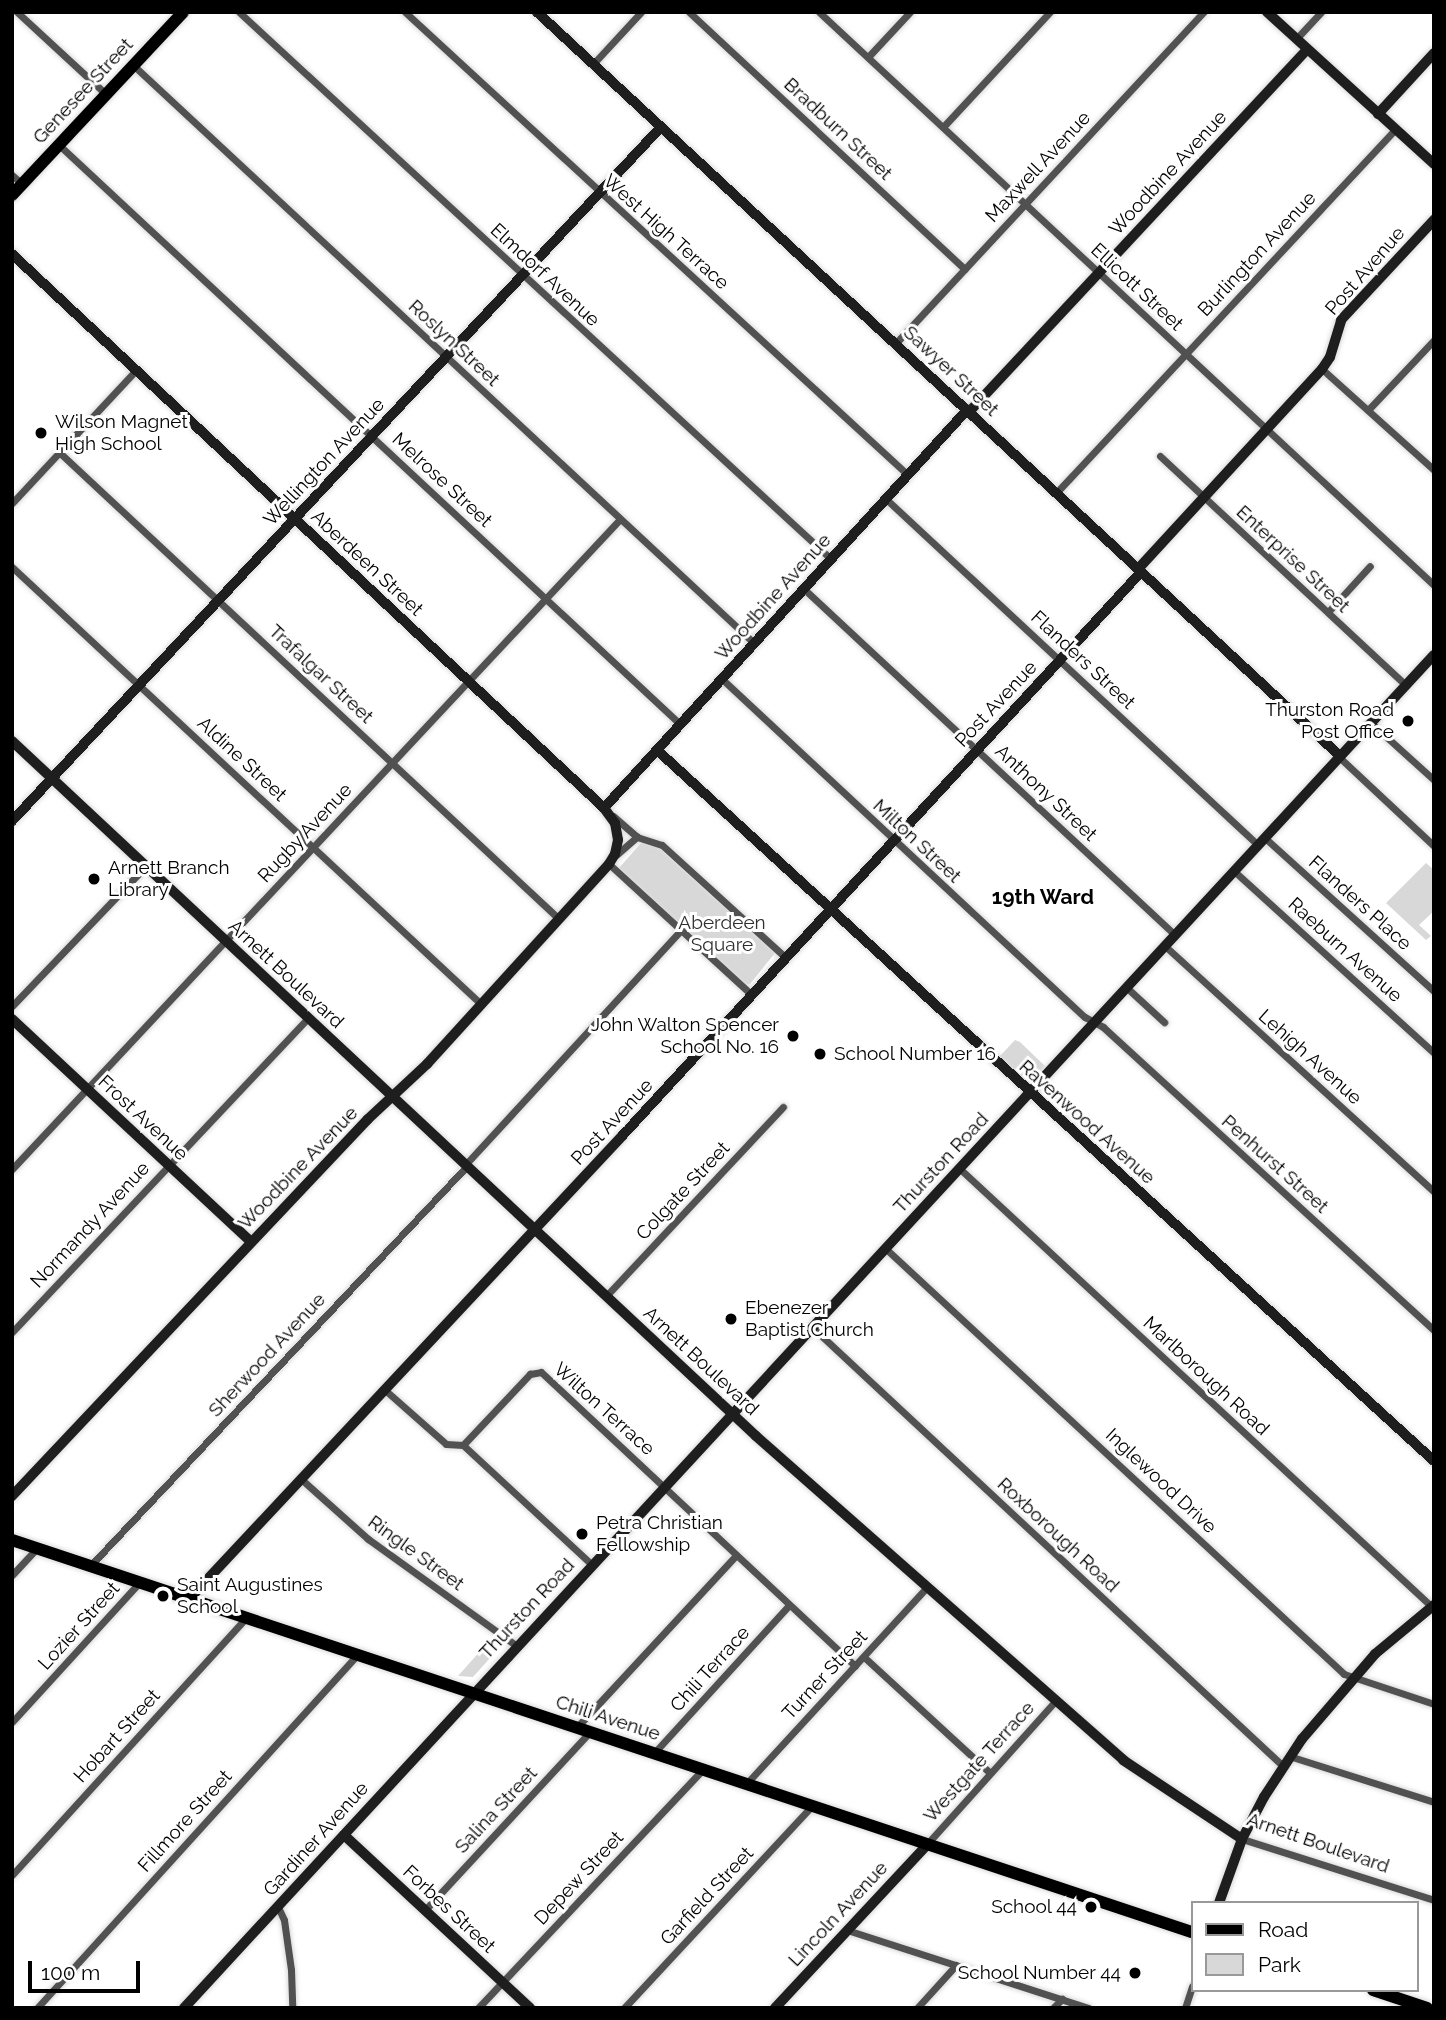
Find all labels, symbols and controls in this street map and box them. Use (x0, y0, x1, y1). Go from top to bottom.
street label: Genesee Street (28, 33, 138, 149)
street label: Bradburn Street (779, 73, 897, 185)
street label: Maxwell Avenue (980, 106, 1096, 228)
street label: Woodbine Avenue (1104, 106, 1232, 240)
street label: West High Terrace (598, 169, 734, 295)
street label: Burlington Avenue (1193, 187, 1321, 321)
street label: Elmdorf Avenue (485, 218, 605, 332)
street label: Post Avenue (1320, 222, 1410, 320)
street label: Ellicott Street (1086, 238, 1188, 336)
street label: Roslyn Street (404, 295, 504, 391)
street label: Sawyer Street (898, 321, 1004, 421)
street label: Wellington Avenue (259, 393, 389, 531)
place label: Wilson Magnet High School (55, 411, 188, 455)
marker: Wilson Magnet High School (33, 425, 49, 441)
street label: Melrose Street (387, 428, 497, 532)
street label: Enterprise Street (1232, 501, 1354, 617)
street label: Aberdeen Street (306, 505, 428, 621)
street label: Woodbine Avenue (710, 529, 836, 665)
street label: Flanders Street (1026, 606, 1140, 714)
street label: Trafalgar Street (264, 620, 378, 728)
street label: Post Avenue (950, 656, 1042, 752)
place label: Thurston Road Post Office (1265, 699, 1394, 743)
street label: Aldine Street (193, 712, 291, 806)
marker: Thurston Road Post Office (1400, 713, 1416, 729)
street label: Anthony Street (990, 740, 1102, 846)
street label: Rugby Avenue (253, 778, 357, 888)
street label: Milton Street (868, 794, 966, 888)
street label: Flanders Place (1304, 851, 1416, 955)
place label: Arnett Branch Library (108, 857, 229, 901)
marker: Arnett Branch Library (86, 871, 102, 887)
district label: 19th Ward (991, 884, 1095, 910)
street label: Raeburn Avenue (1283, 893, 1407, 1007)
park label: Aberdeen Square (678, 912, 766, 956)
street label: Arnett Boulevard (224, 915, 348, 1033)
street label: Lehigh Avenue (1253, 1005, 1367, 1109)
place label: John Walton Spencer School No. 16 (590, 1014, 779, 1058)
marker: John Walton Spencer School No. 16 (785, 1028, 801, 1044)
place label: School Number 16 (834, 1043, 997, 1065)
marker: School Number 16 (812, 1046, 828, 1062)
street label: Ravenwood Avenue (1014, 1055, 1160, 1189)
street label: Frost Avenue (93, 1070, 193, 1166)
street label: Post Avenue (566, 1074, 658, 1170)
street label: Woodbine Avenue (233, 1102, 363, 1234)
street label: Thurston Road (889, 1108, 993, 1218)
street label: Penhurst Street (1217, 1110, 1333, 1218)
street label: Colgate Street (632, 1137, 734, 1245)
street label: Normandy Avenue (25, 1157, 155, 1293)
street label: Sherwood Avenue (204, 1288, 330, 1422)
place label: Ebenezer Baptist Church (745, 1297, 874, 1341)
street label: Arnett Boulevard (639, 1302, 763, 1420)
marker: Ebenezer Baptist Church (723, 1311, 739, 1327)
street label: Marlborough Road (1138, 1312, 1274, 1440)
street label: Wilton Terrace (549, 1358, 659, 1460)
street label: Inglewood Drive (1101, 1424, 1221, 1538)
street label: Roxborough Road (993, 1473, 1123, 1597)
street label: Ringle Street (364, 1511, 468, 1595)
place label: Petra Christian Fellowship (596, 1512, 723, 1556)
marker: Petra Christian Fellowship (574, 1526, 590, 1542)
street label: Thurston Road (475, 1554, 579, 1664)
place label: Saint Augustines School (177, 1574, 323, 1618)
street label: Lozier Street (33, 1577, 125, 1675)
marker: Saint Augustines School (155, 1588, 171, 1604)
street label: Chili Terrace (665, 1621, 755, 1717)
street label: Turner Street (778, 1625, 872, 1725)
street label: Hobart Street (69, 1685, 165, 1787)
street label: Chili Avenue (553, 1690, 663, 1746)
street label: Westgate Terrace (919, 1697, 1039, 1827)
street label: Salina Street (450, 1762, 542, 1858)
street label: Fillmore Street (133, 1765, 237, 1877)
street label: Gardiner Avenue (258, 1777, 374, 1901)
street label: Arnett Boulevard (1244, 1808, 1392, 1878)
street label: Depew Street (530, 1826, 628, 1930)
street label: Garfield Street (656, 1842, 758, 1950)
street label: Lincoln Avenue (783, 1857, 893, 1971)
street label: Forbes Street (398, 1860, 500, 1958)
place label: School 44 (991, 1896, 1077, 1918)
marker: School 44 (1083, 1899, 1099, 1915)
legend (1190, 1901, 1418, 1992)
text: Road (1258, 1917, 1308, 1942)
scale bar (32, 1946, 144, 1990)
text: Park (1258, 1952, 1301, 1977)
text: 100 m (41, 1960, 100, 1985)
place label: School Number 44 (957, 1962, 1121, 1984)
marker: School Number 44 (1127, 1965, 1143, 1981)

